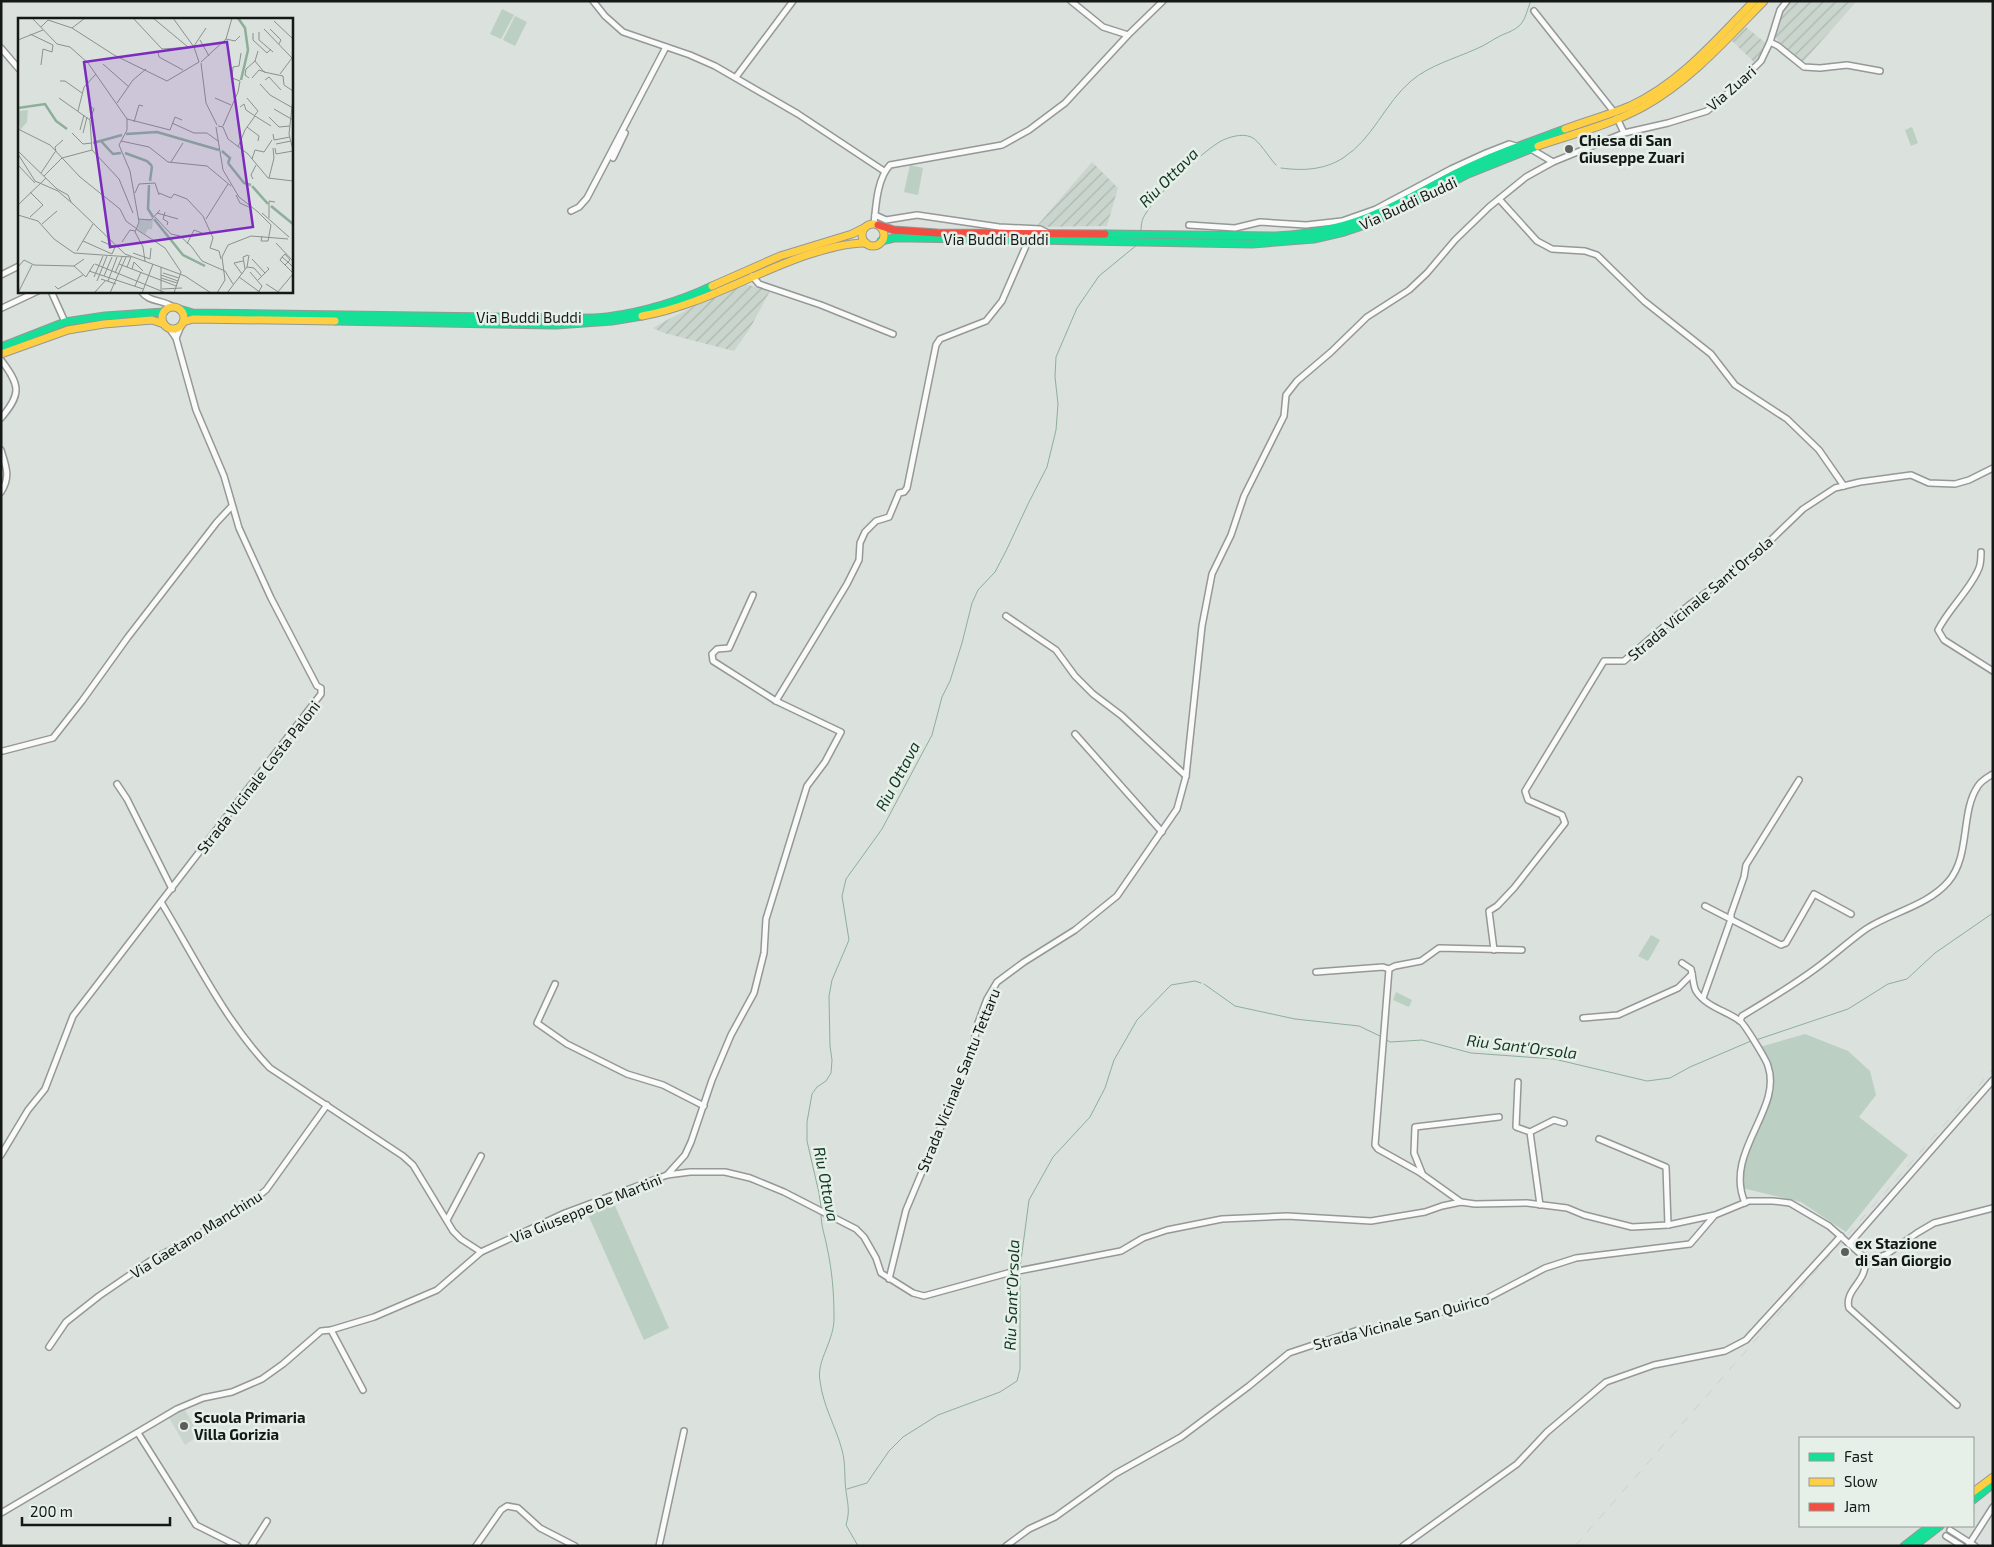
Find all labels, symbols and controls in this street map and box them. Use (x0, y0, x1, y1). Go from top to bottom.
inset map (18, 18, 292, 292)
street label: Via Zuari (1703, 62, 1759, 114)
place label: Chiesa di San Giuseppe Zuari (1579, 131, 1685, 166)
water label: Riu Ottava (1134, 143, 1202, 211)
marker: Chiesa di San Giuseppe Zuari (1563, 143, 1575, 155)
street label: Via Buddi Buddi (1356, 173, 1460, 233)
street label: Via Buddi Buddi (943, 230, 1049, 248)
street label: Via Buddi Buddi (476, 308, 582, 326)
street label: Strada Vicinale Sant'Orsola (1624, 532, 1776, 664)
street label: Strada Vicinale Costa Paloni (193, 697, 323, 857)
water label: Riu Ottava (871, 738, 923, 814)
street label: Strada Vicinale Santu Tettaru (913, 985, 1003, 1175)
water label: Riu Sant'Orsola (1466, 1030, 1578, 1062)
water label: Riu Ottava (810, 1145, 844, 1223)
street label: Via Giuseppe De Martini (508, 1169, 664, 1247)
street label: Via Gaetano Manchinu (127, 1186, 265, 1282)
place label: ex Stazione di San Giorgio (1855, 1234, 1952, 1269)
water label: Riu Sant'Orsola (1000, 1239, 1022, 1351)
marker: ex Stazione di San Giorgio (1839, 1246, 1851, 1258)
street label: Strada Vicinale San Quirico (1311, 1289, 1491, 1354)
place label: Scuola Primaria Villa Gorizia (194, 1408, 306, 1443)
marker: Scuola Primaria Villa Gorizia (178, 1420, 190, 1432)
legend (1799, 1437, 1974, 1527)
text: Fast (1844, 1447, 1874, 1465)
text: Slow (1844, 1472, 1878, 1490)
scale bar (22, 1494, 170, 1526)
text: Jam (1844, 1497, 1870, 1515)
text: 200 m (30, 1502, 73, 1520)

